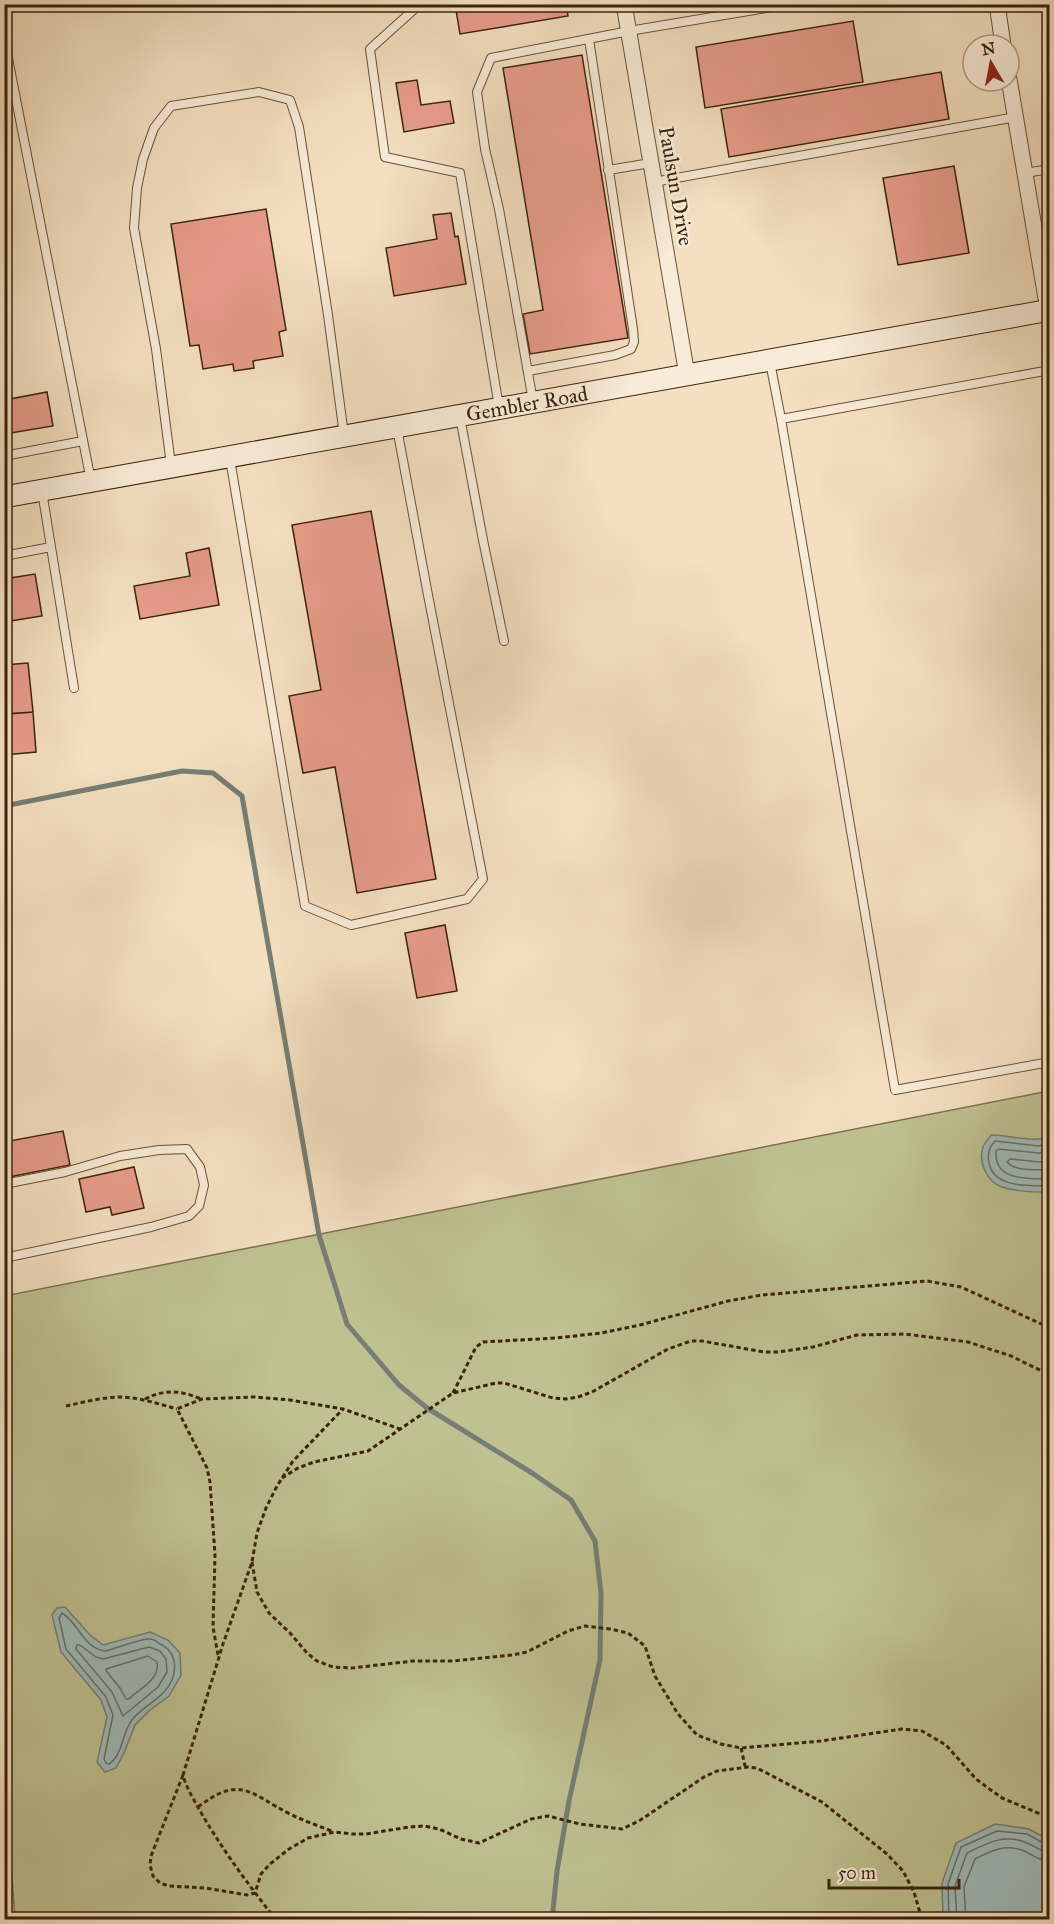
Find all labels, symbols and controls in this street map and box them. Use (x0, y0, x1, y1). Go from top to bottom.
north arrow (961, 33, 1021, 93)
text: N (980, 38, 997, 59)
street label: Paulsun Drive (653, 124, 699, 248)
street label: Gembler Road (464, 380, 590, 428)
scale bar (829, 1852, 960, 1890)
text: 50 m (838, 1862, 876, 1884)

